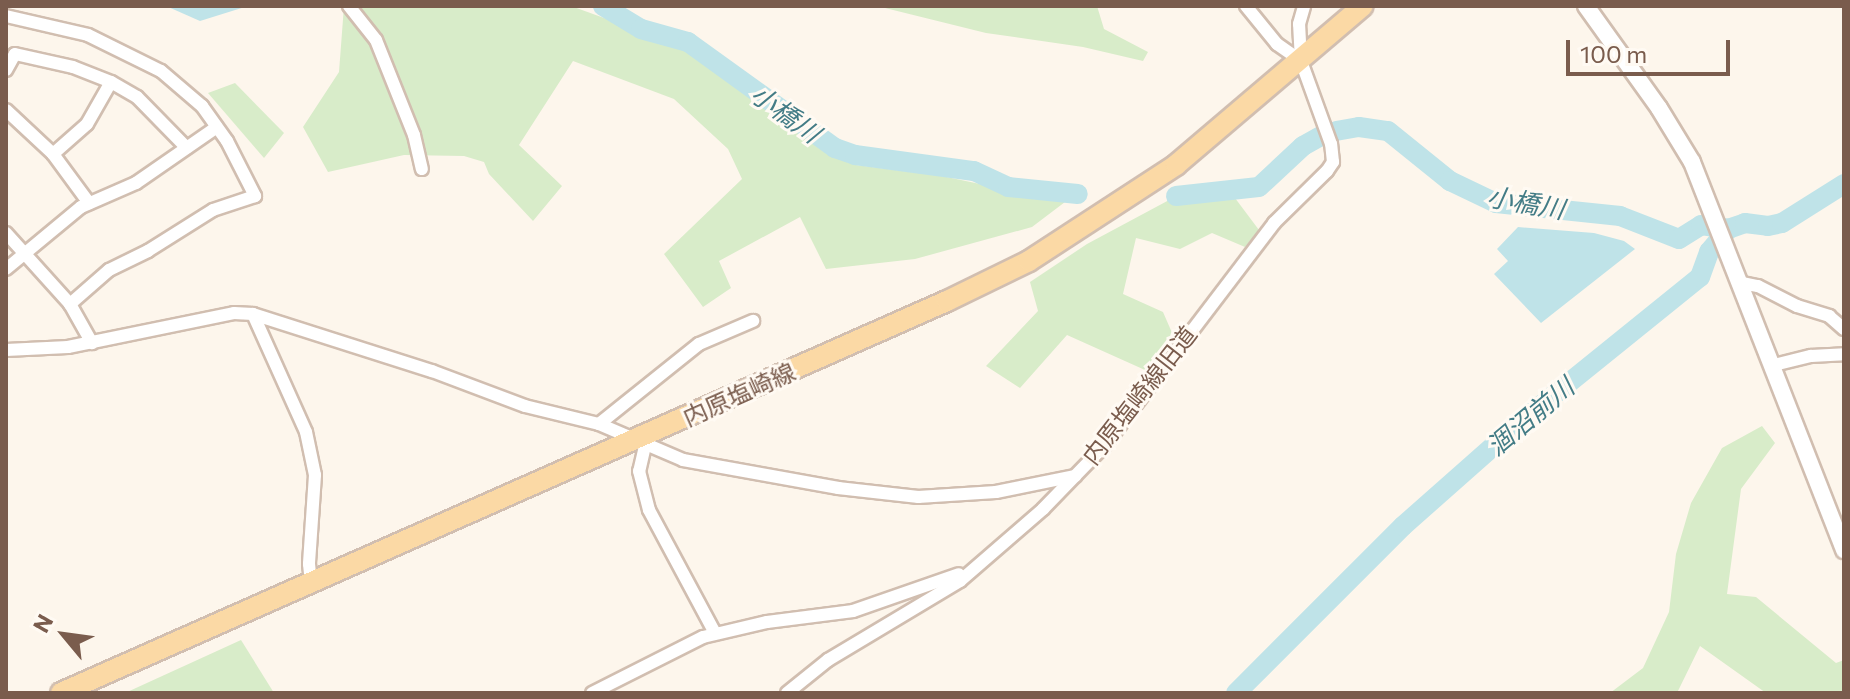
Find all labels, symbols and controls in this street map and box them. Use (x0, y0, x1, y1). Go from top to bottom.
scale bar (1570, 24, 1734, 74)
text: 100 m (1580, 39, 1647, 68)
water label: 小橋川 (745, 77, 827, 149)
water label: 小橋川 (1485, 180, 1567, 224)
street label: 内原塩崎線旧道 (1076, 320, 1202, 470)
street label: 内原塩崎線 (678, 356, 800, 432)
water label: 涸沼前川 (1480, 371, 1580, 461)
north arrow (24, 595, 104, 675)
text: N (27, 609, 58, 637)

